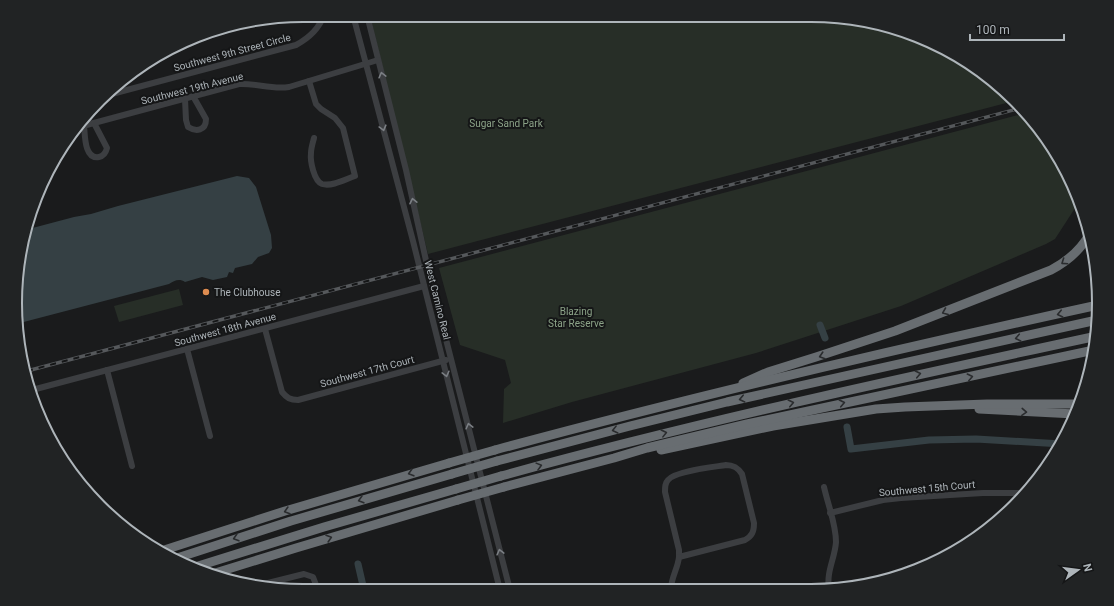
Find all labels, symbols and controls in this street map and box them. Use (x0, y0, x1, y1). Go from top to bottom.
scale bar (970, 16, 1064, 42)
text: 100 m (976, 23, 1010, 37)
street label: Southwest 9th Street Circle (172, 32, 292, 73)
street label: Southwest 19th Avenue (140, 70, 244, 107)
one-way arrow (378, 71, 387, 78)
park label: Sugar Sand Park (469, 118, 544, 129)
one-way arrow (378, 124, 386, 131)
one-way arrow (409, 198, 417, 204)
one-way arrow (1061, 257, 1068, 265)
street label: West Camino Real (422, 259, 453, 341)
marker: The Clubhouse (201, 287, 211, 297)
place label: The Clubhouse (214, 287, 281, 298)
park label: Blazing Star Reserve (548, 306, 604, 329)
one-way arrow (941, 308, 948, 316)
one-way arrow (1056, 309, 1063, 317)
street label: Southwest 18th Avenue (173, 311, 277, 348)
one-way arrow (1015, 333, 1021, 341)
one-way arrow (819, 351, 826, 359)
street label: Southwest 17th Court (319, 354, 415, 389)
one-way arrow (442, 371, 450, 377)
one-way arrow (914, 371, 921, 379)
one-way arrow (966, 373, 973, 381)
one-way arrow (738, 394, 745, 402)
one-way arrow (788, 399, 794, 407)
one-way arrow (839, 399, 845, 407)
one-way arrow (1021, 408, 1027, 416)
one-way arrow (465, 423, 473, 429)
one-way arrow (612, 425, 619, 434)
one-way arrow (661, 429, 668, 438)
one-way arrow (535, 462, 542, 471)
one-way arrow (408, 468, 415, 477)
street label: Southwest 15th Court (878, 479, 976, 498)
one-way arrow (357, 495, 364, 504)
one-way arrow (284, 506, 291, 515)
one-way arrow (233, 533, 240, 542)
one-way arrow (326, 534, 333, 543)
one-way arrow (496, 549, 505, 556)
north arrow (1058, 550, 1098, 590)
text: N (1080, 562, 1095, 573)

